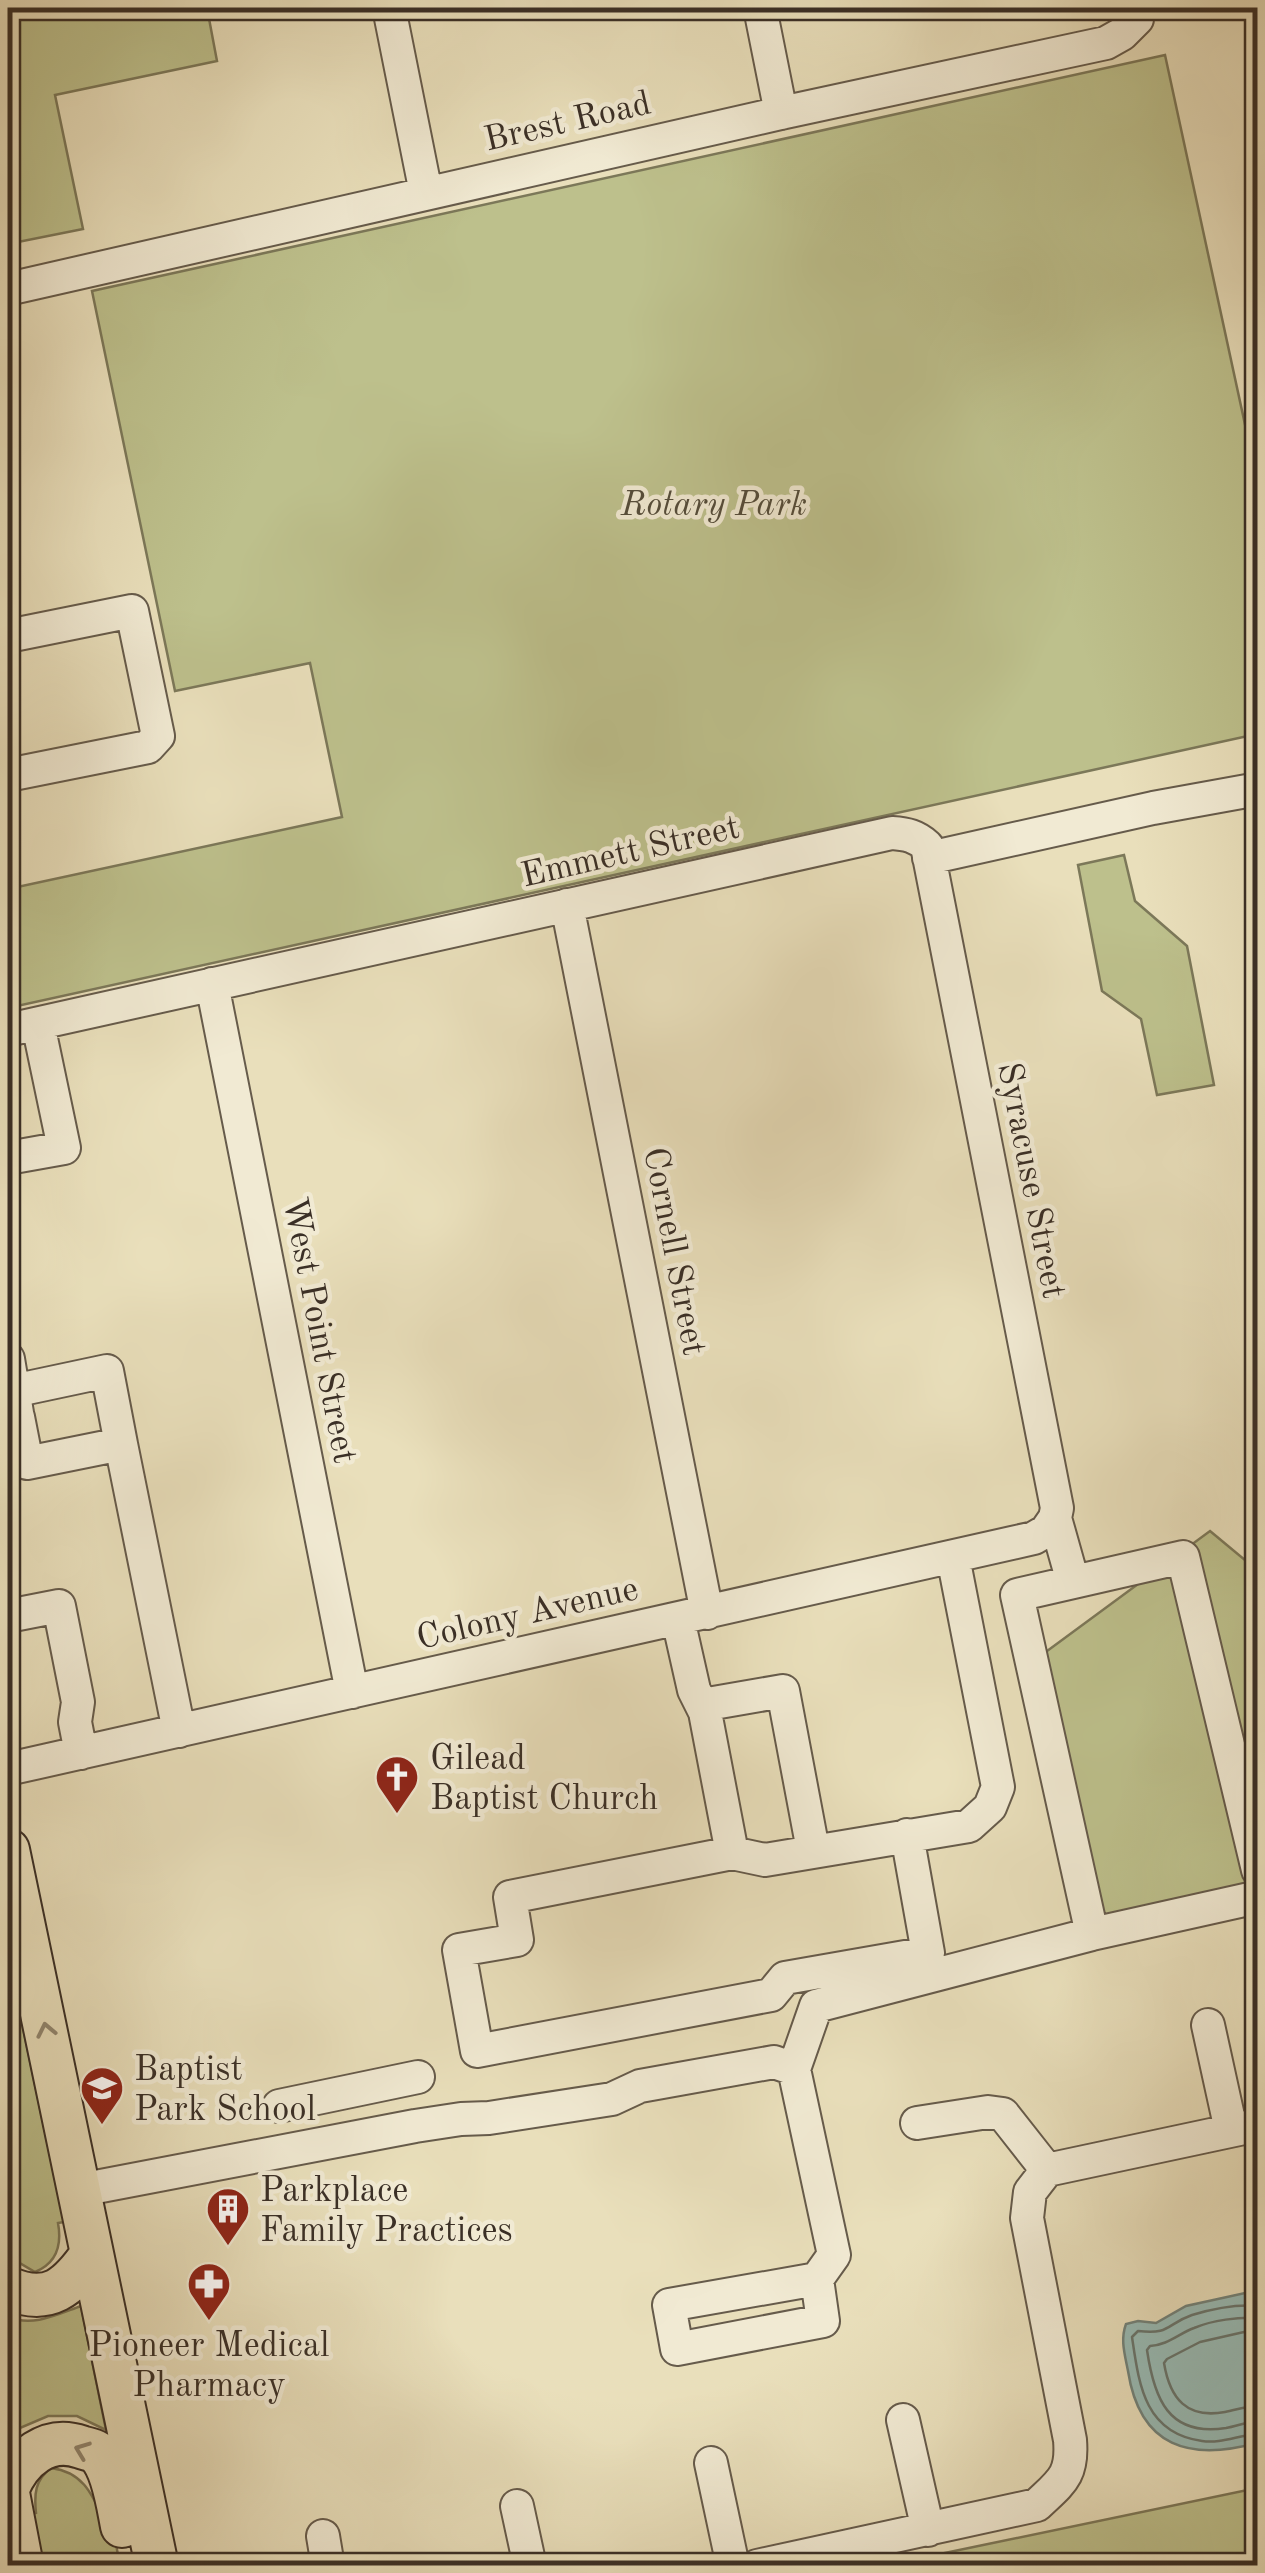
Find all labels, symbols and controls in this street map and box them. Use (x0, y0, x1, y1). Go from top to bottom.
street label: Brest Road (481, 86, 654, 159)
park label: Rotary Park (620, 488, 807, 523)
street label: Emmett Street (518, 810, 743, 895)
street label: Syracuse Street (991, 1059, 1071, 1301)
street label: Cornell Street (636, 1144, 711, 1359)
street label: West Point Street (276, 1195, 361, 1466)
street label: Colony Avenue (414, 1572, 642, 1657)
place label: Gilead Baptist Church (430, 1742, 658, 1817)
church icon: Gilead Baptist Church (374, 1754, 420, 1815)
one-way arrow (37, 2021, 58, 2038)
place label: Baptist Park School (134, 2053, 316, 2128)
school or university icon: Baptist Park School (79, 2065, 125, 2126)
place label: Parkplace Family Practices (260, 2174, 513, 2249)
building icon: Parkplace Family Practices (205, 2186, 251, 2247)
pharmacy icon: Pioneer Medical Pharmacy (186, 2261, 232, 2322)
place label: Pioneer Medical Pharmacy (88, 2329, 330, 2404)
one-way arrow (74, 2442, 92, 2462)

